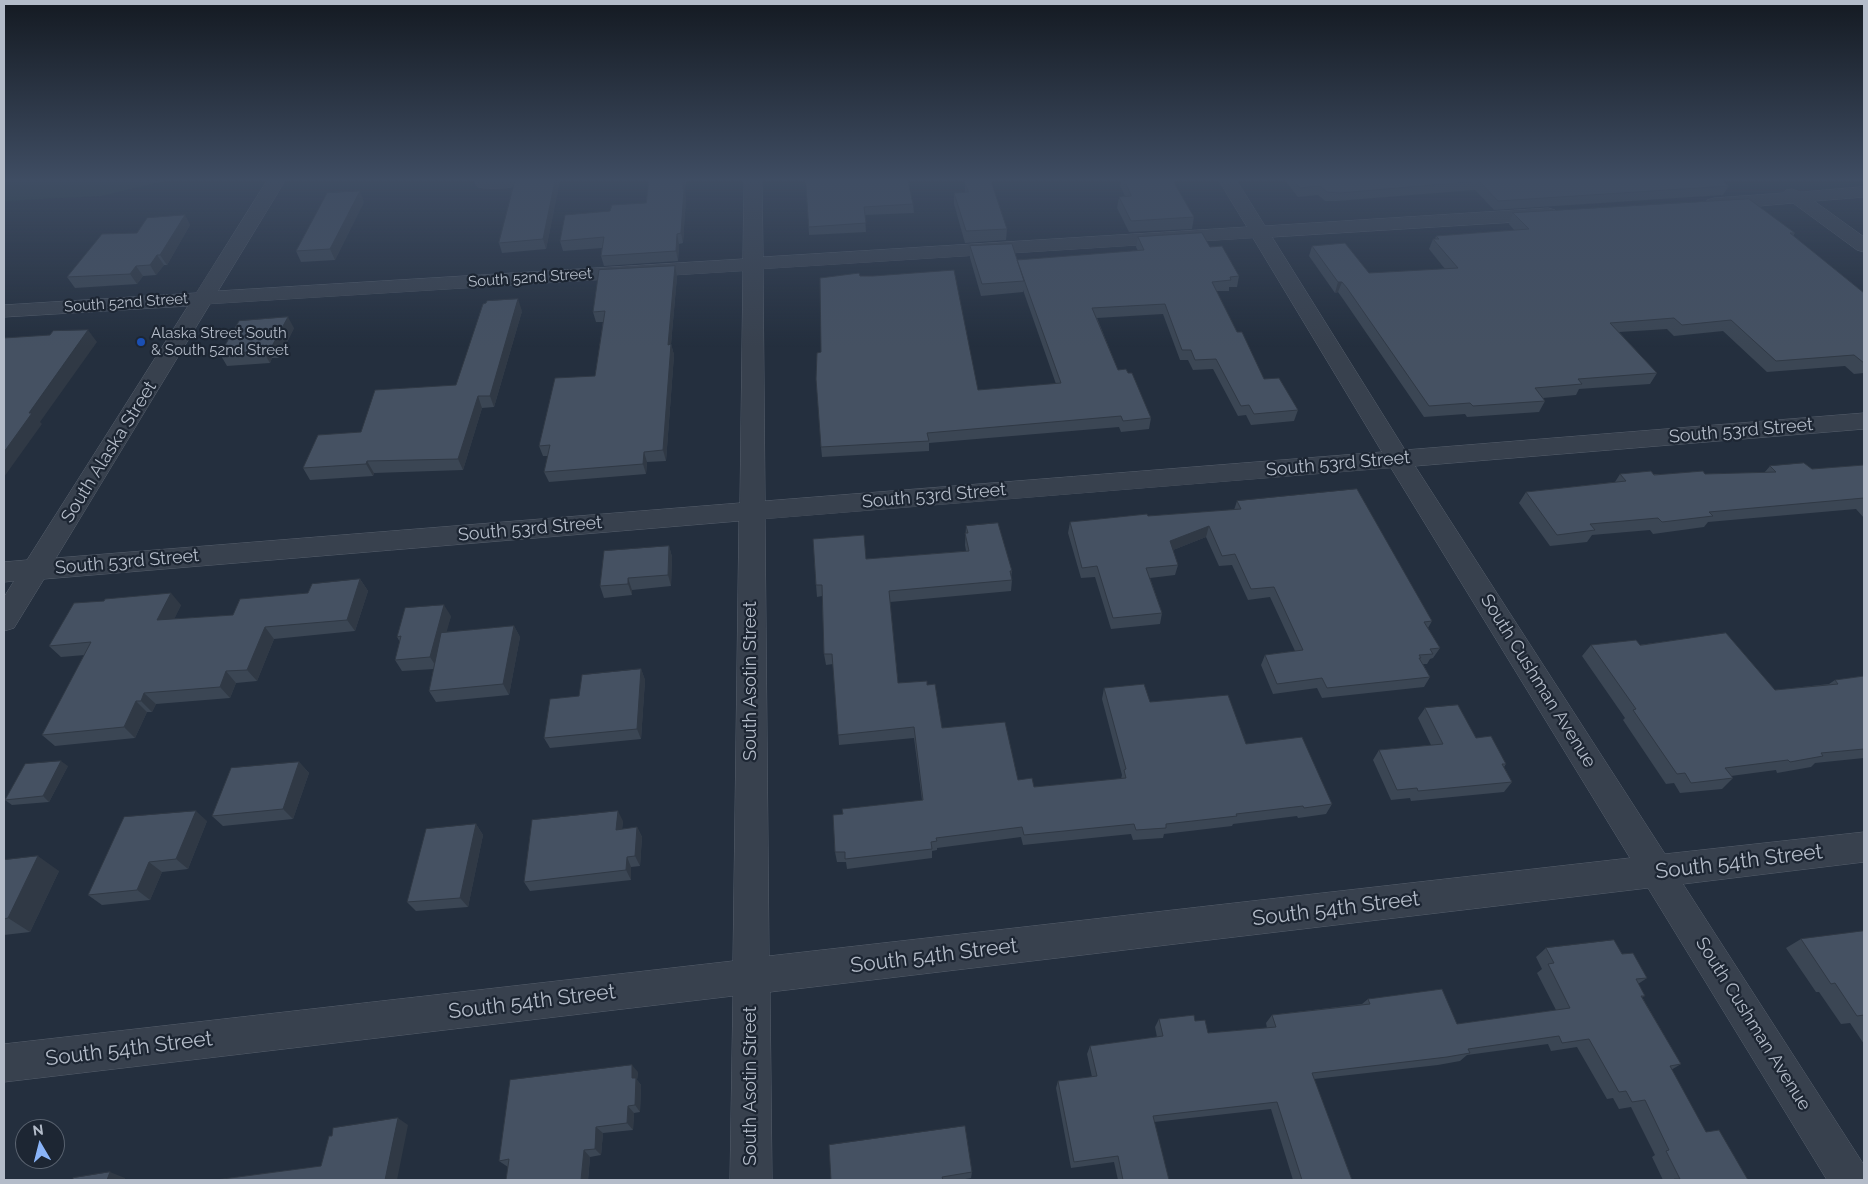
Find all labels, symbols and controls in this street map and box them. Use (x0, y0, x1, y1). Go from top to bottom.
street label: South 52nd Street (468, 265, 592, 291)
street label: South 52nd Street (64, 290, 188, 316)
place label: Alaska Street South & South 52nd Street (151, 324, 289, 359)
marker: Alaska Street South & South 52nd Street (135, 336, 147, 348)
street label: South Alaska Street (57, 377, 161, 527)
street label: South 53rd Street (1668, 414, 1814, 448)
street label: South 53rd Street (1265, 447, 1411, 481)
street label: South 53rd Street (861, 479, 1007, 513)
street label: South 53rd Street (457, 512, 603, 546)
street label: South 53rd Street (54, 545, 200, 579)
street label: South Cushman Avenue (1476, 590, 1600, 772)
street label: South Asotin Street (740, 601, 762, 761)
street label: South 54th Street (1654, 839, 1824, 885)
street label: South 54th Street (1251, 886, 1421, 932)
street label: South 54th Street (849, 933, 1019, 979)
street label: South Cushman Avenue (1691, 933, 1815, 1115)
street label: South 54th Street (447, 979, 617, 1025)
street label: South Asotin Street (740, 1006, 762, 1166)
street label: South 54th Street (44, 1026, 214, 1072)
north arrow (15, 1119, 65, 1169)
text: N (32, 1121, 44, 1139)

